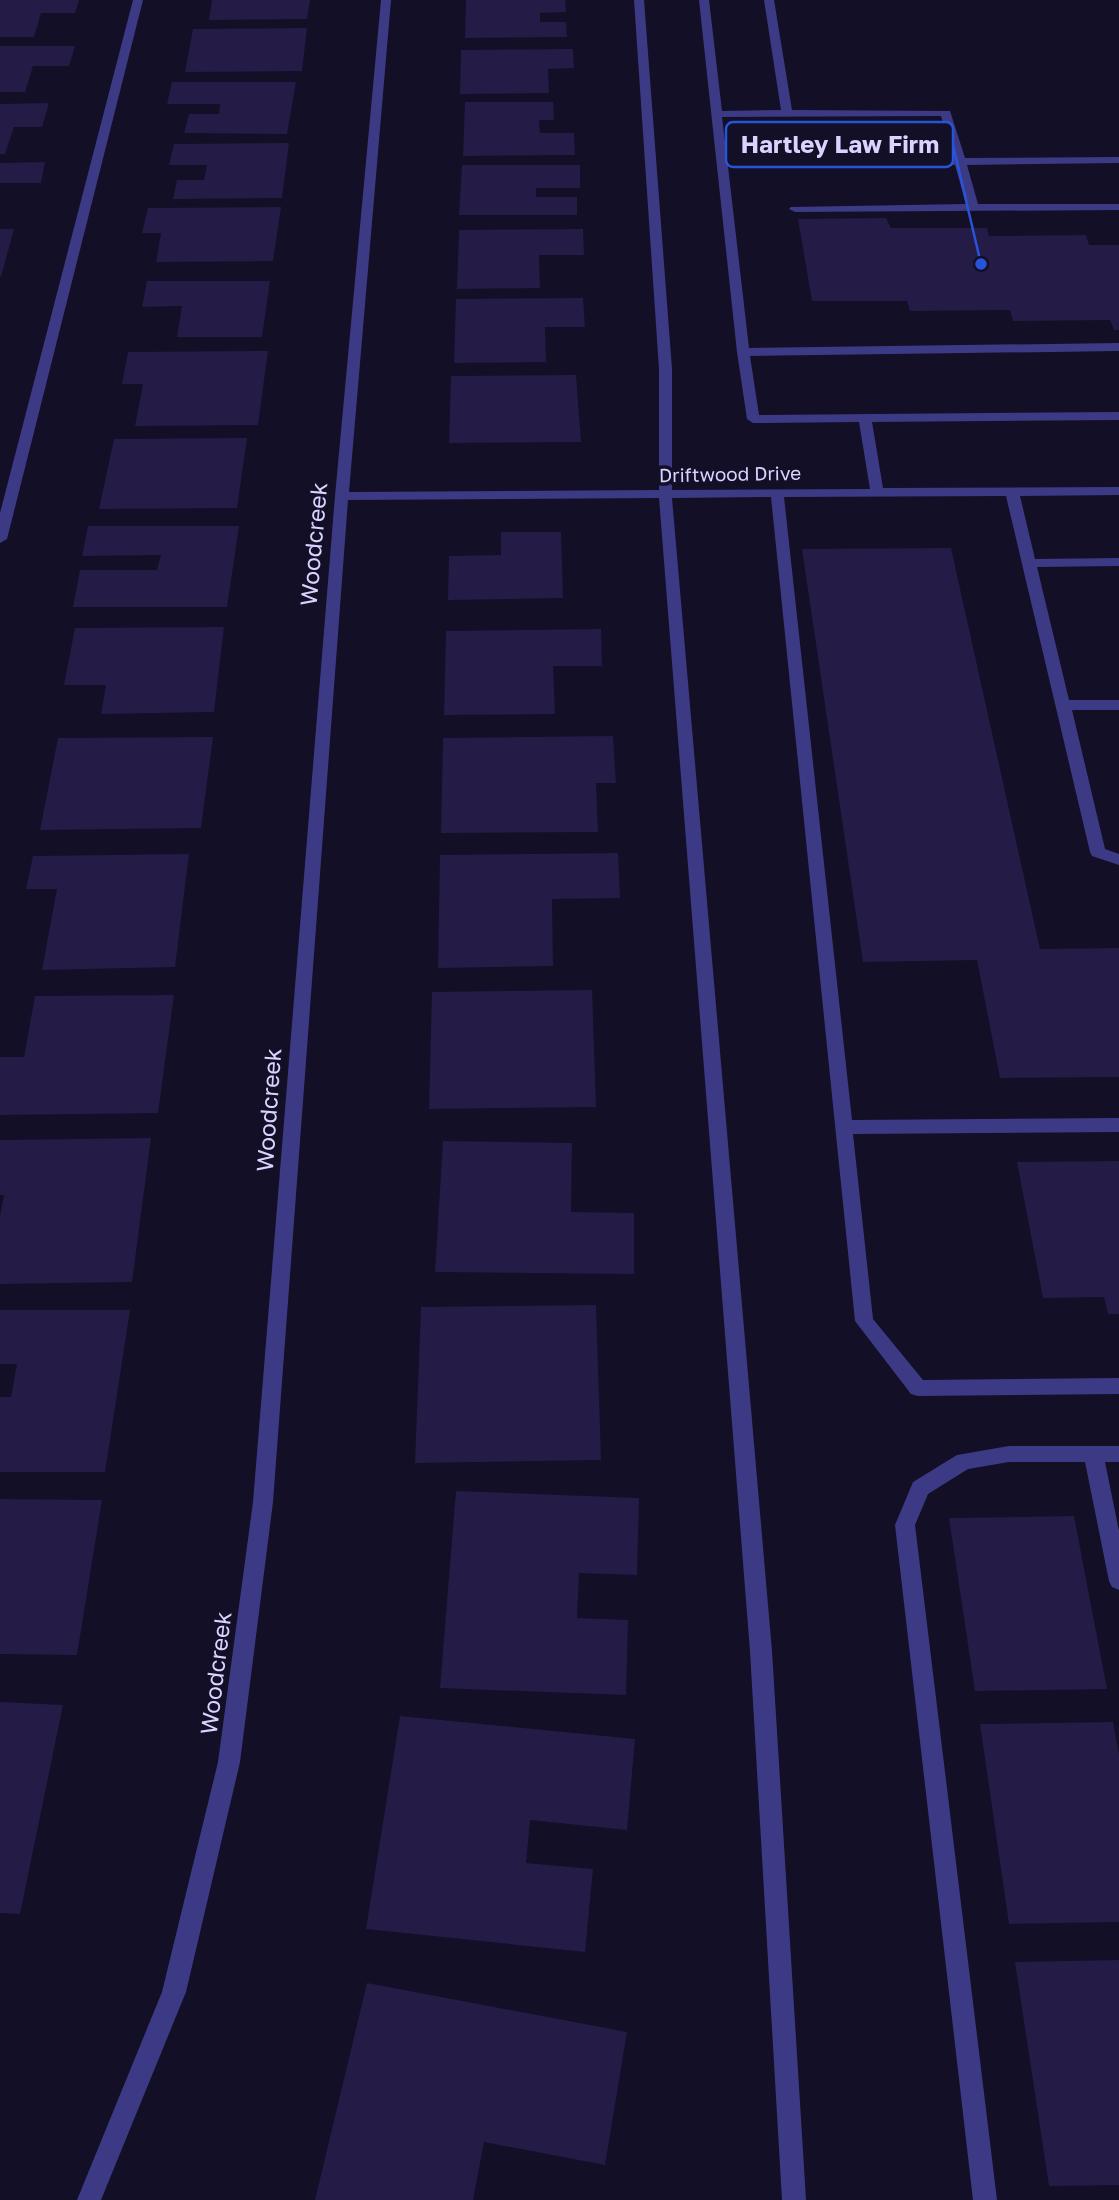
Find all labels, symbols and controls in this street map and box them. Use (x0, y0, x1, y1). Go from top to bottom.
callout: Hartley Law Firm (726, 122, 953, 167)
text: Hartley Law Firm (741, 129, 939, 158)
street label: Driftwood Drive (659, 461, 801, 486)
street label: Woodcreek (294, 481, 332, 607)
street label: Woodcreek (250, 1047, 286, 1173)
street label: Woodcreek (194, 1610, 236, 1736)

